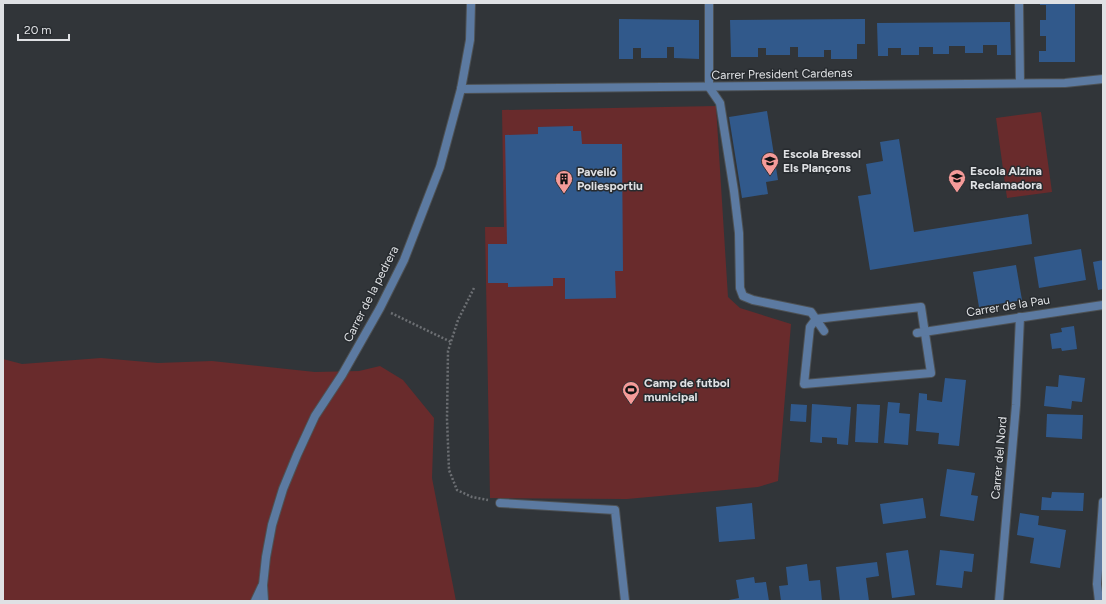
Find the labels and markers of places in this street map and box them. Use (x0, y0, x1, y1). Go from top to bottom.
place label: Escola Bressol Els Plançons (783, 147, 861, 175)
school or university icon: Escola Bressol Els Plançons (760, 151, 780, 176)
place label: Escola Alzina Reclamadora (970, 164, 1042, 192)
place label: Pavelló Poliesportiu (577, 165, 643, 193)
school or university icon: Escola Alzina Reclamadora (947, 168, 967, 193)
building icon: Pavelló Poliesportiu (554, 169, 574, 194)
place label: Camp de futbol municipal (644, 376, 730, 404)
sports icon: Camp de futbol municipal (621, 380, 641, 405)

